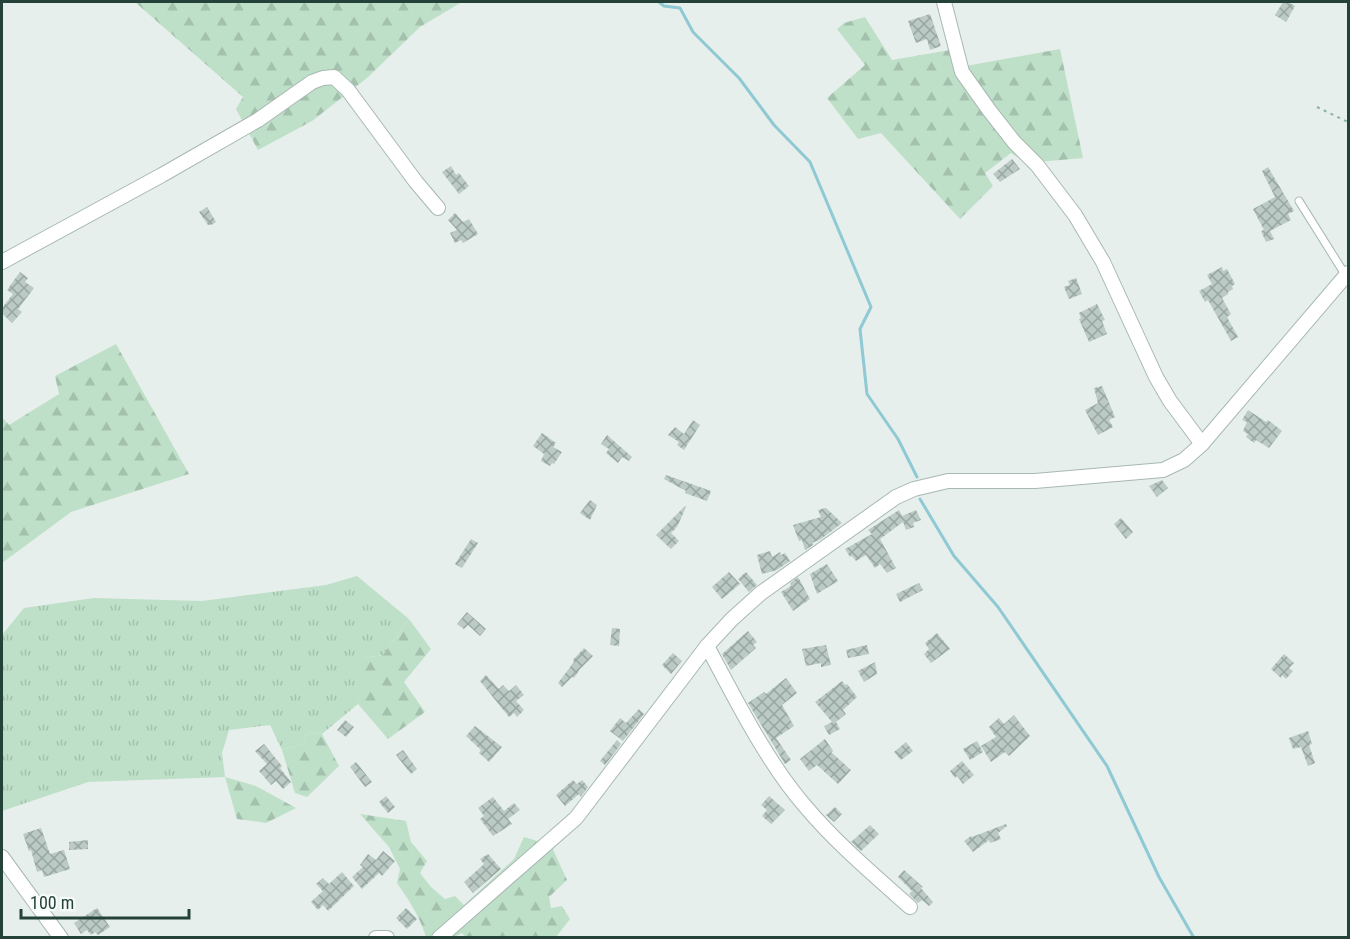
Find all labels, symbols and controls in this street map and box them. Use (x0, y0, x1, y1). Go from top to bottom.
scale bar (21, 882, 189, 920)
text: 100 m (30, 892, 74, 913)

